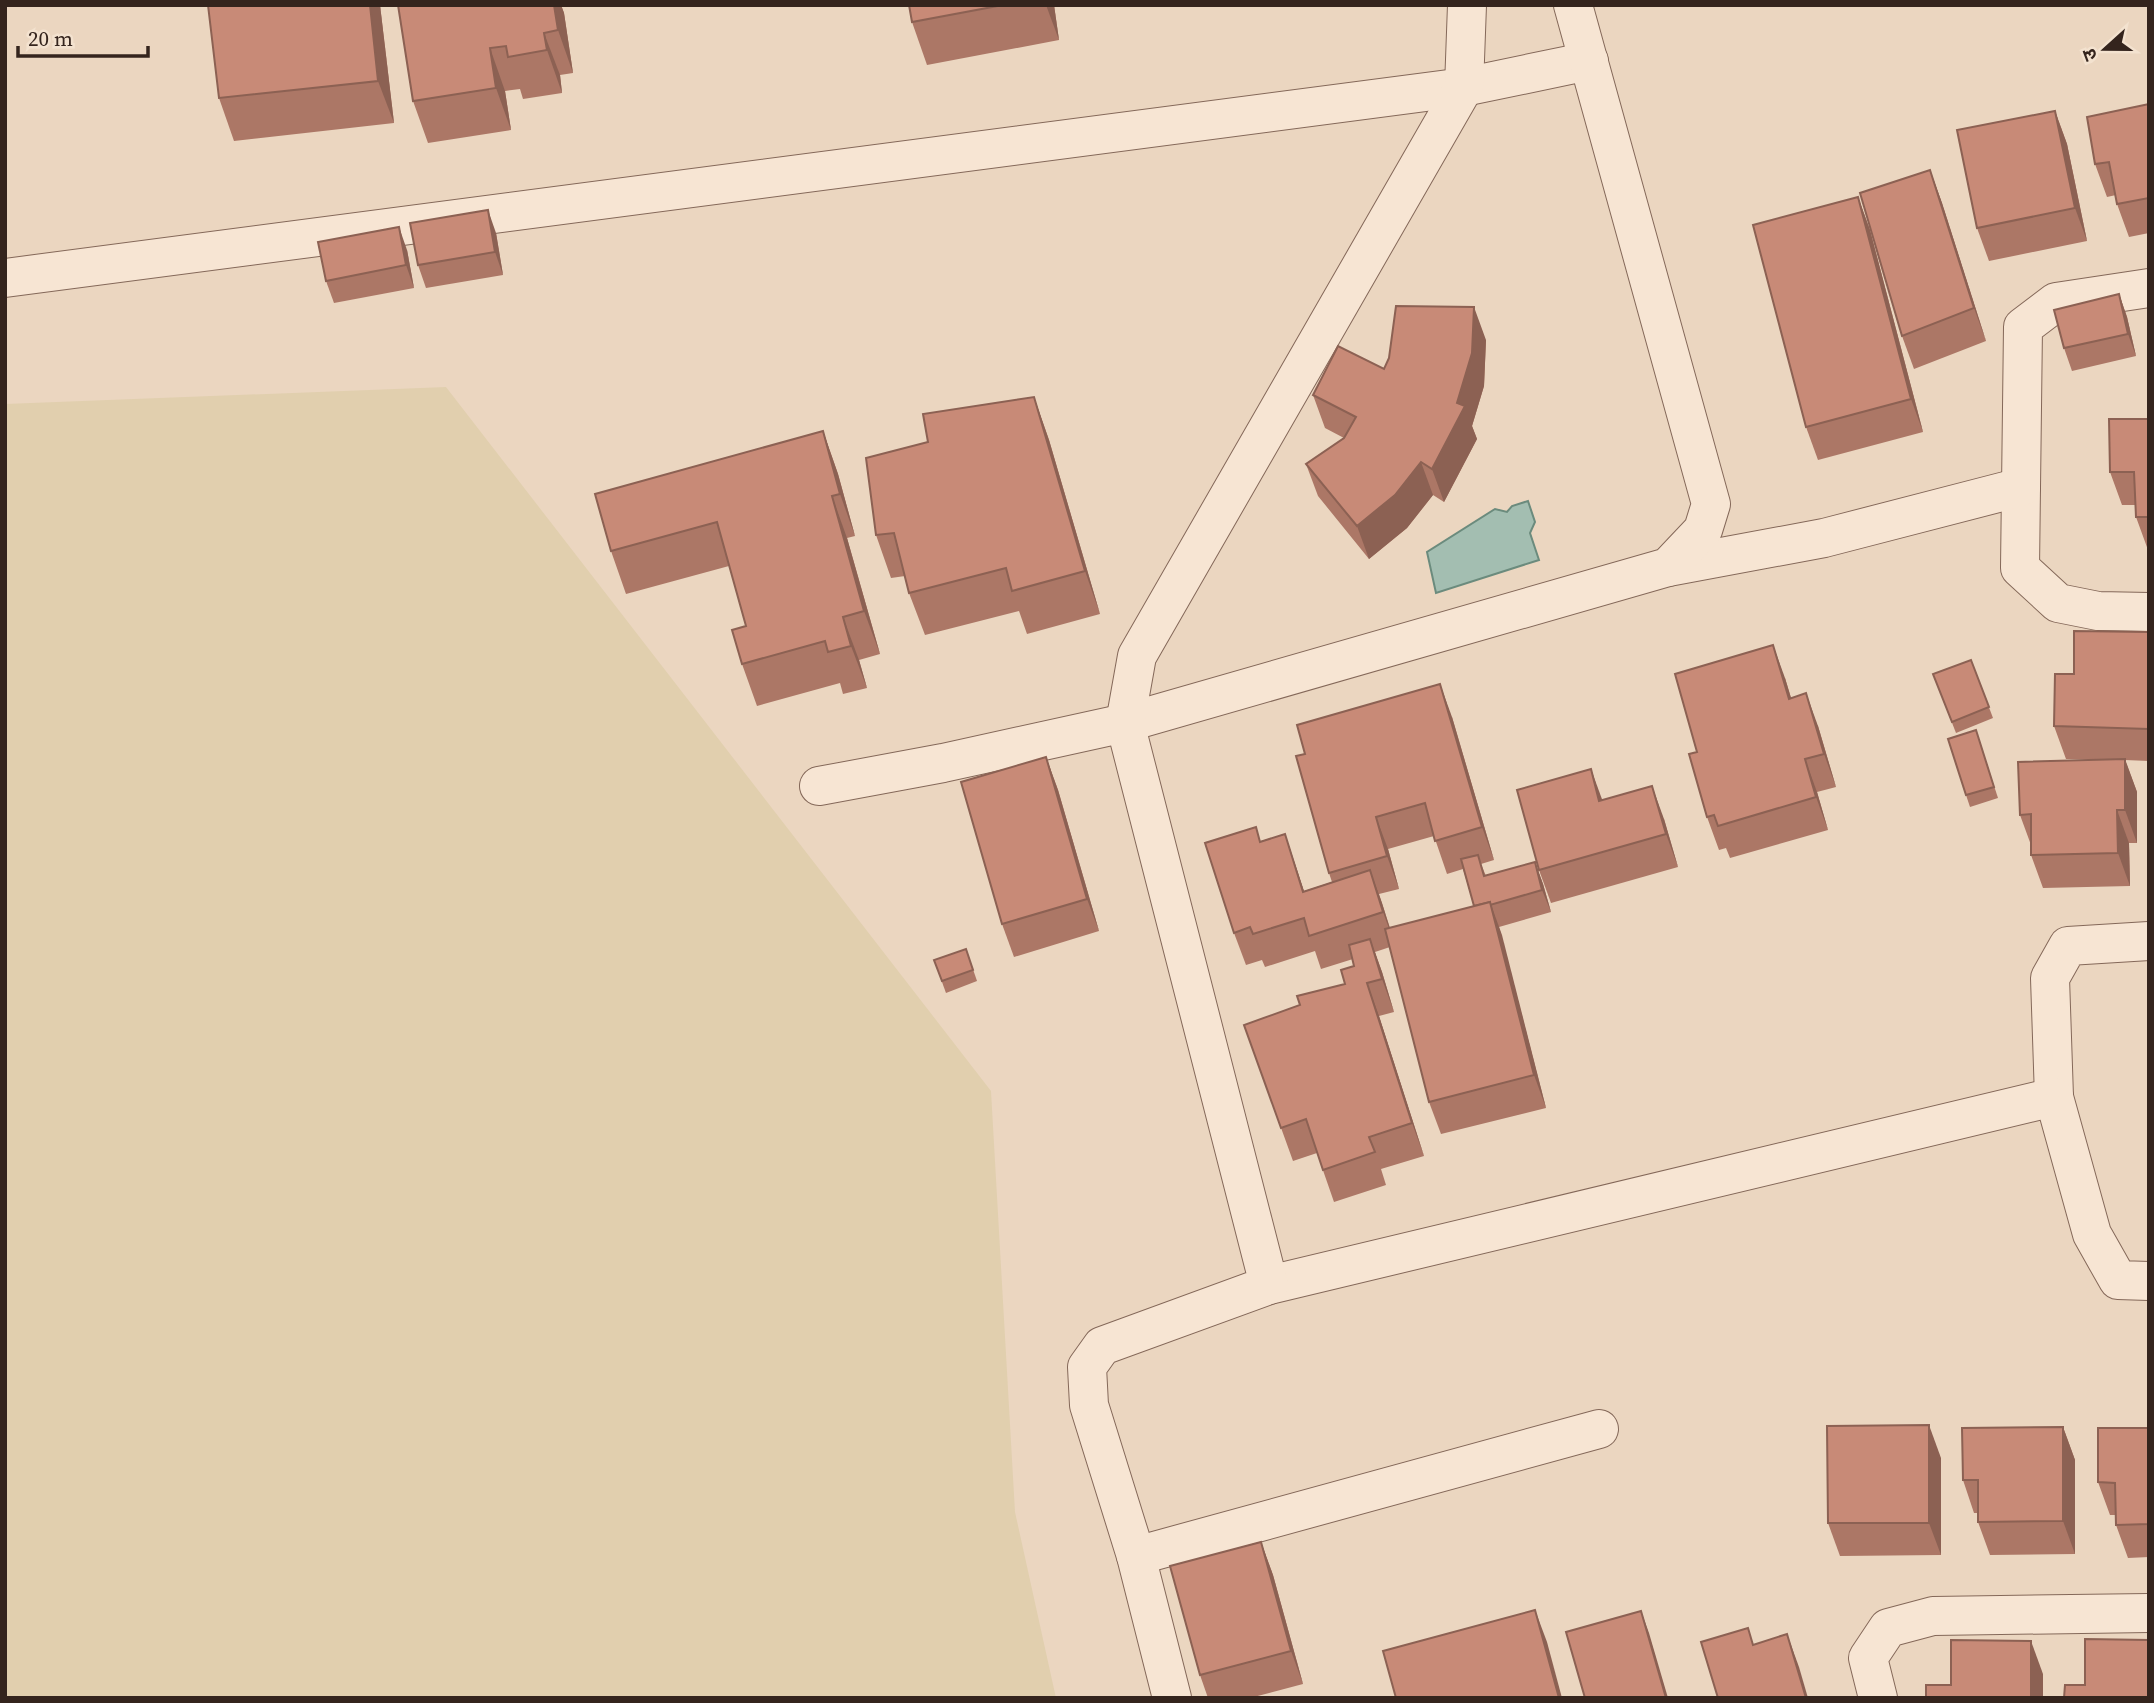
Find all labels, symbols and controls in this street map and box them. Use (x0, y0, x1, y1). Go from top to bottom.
scale bar (18, 14, 147, 58)
north arrow (2070, 14, 2140, 84)
text: 20 m (28, 24, 73, 53)
text: उ (2075, 44, 2103, 65)

